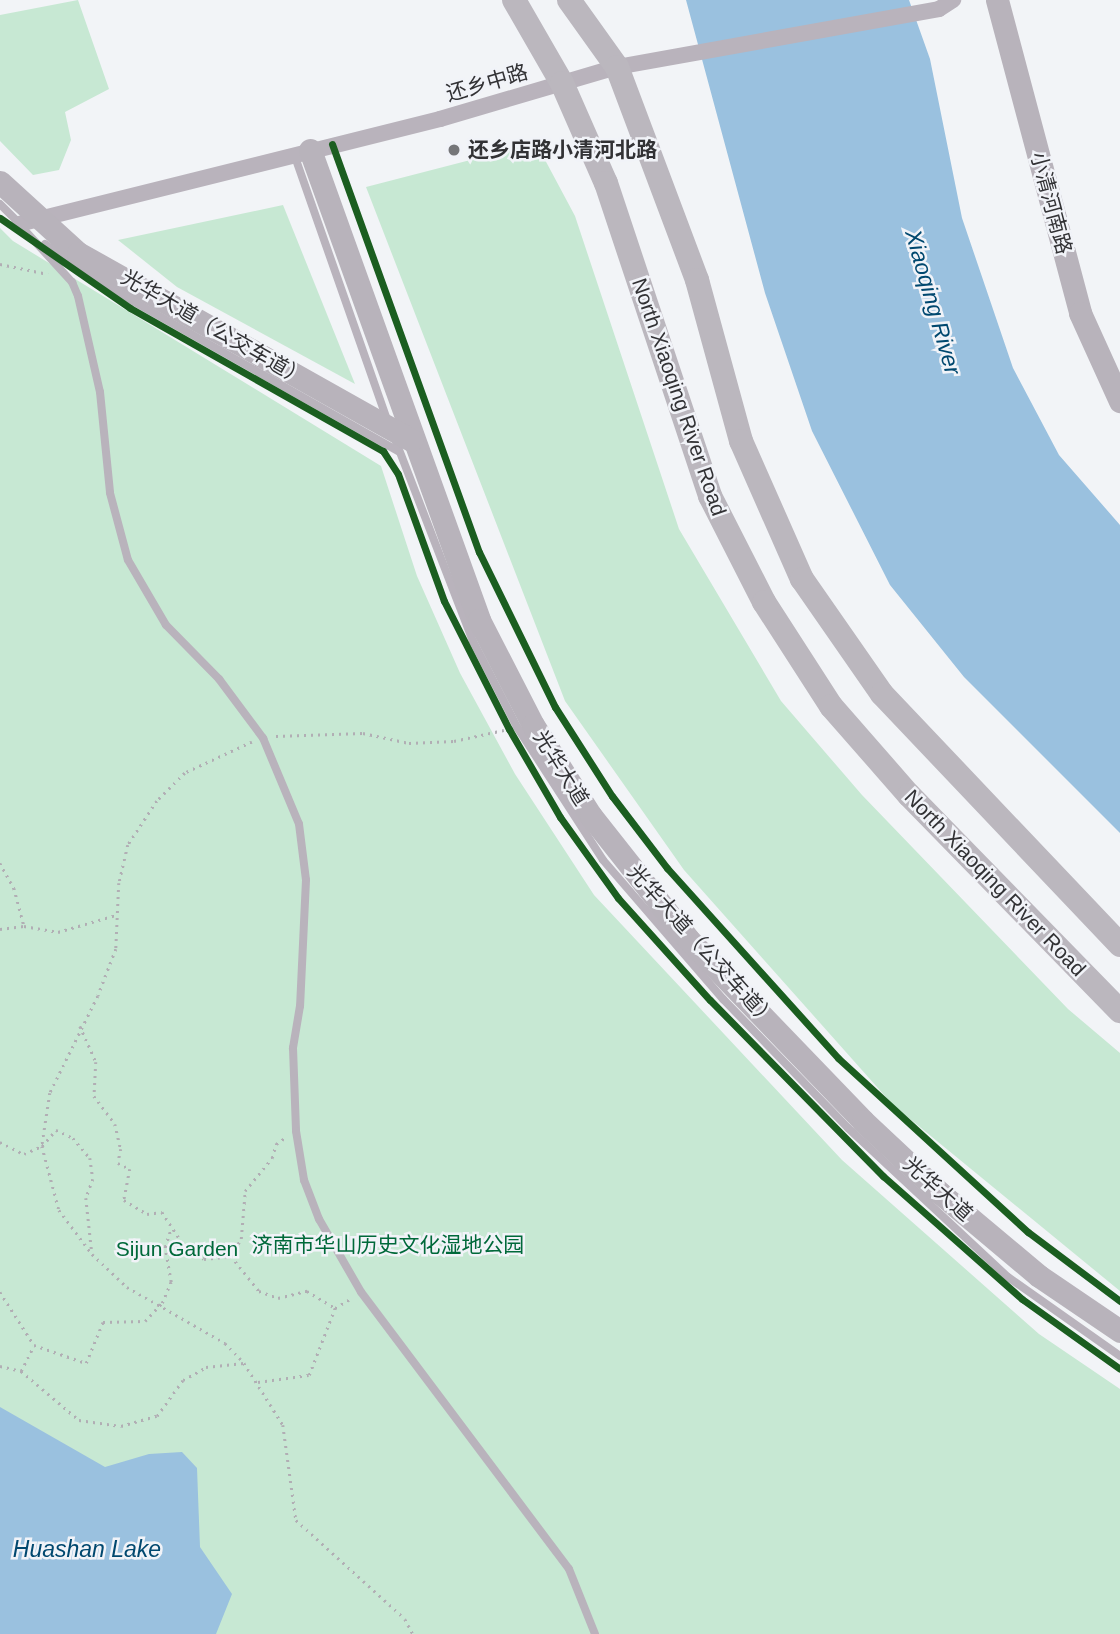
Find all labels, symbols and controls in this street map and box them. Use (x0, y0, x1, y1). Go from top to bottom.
street label: 还乡中路 (443, 59, 531, 107)
place label: 还乡店路小清河北路 (468, 137, 657, 163)
marker: 还乡店路小清河北路 (446, 142, 462, 158)
street label: 小清河南路 (1025, 149, 1077, 257)
water label: Xiaoqing River (899, 226, 967, 378)
street label: 光华大道（公交车道） (117, 265, 311, 391)
street label: North Xiaoqing River Road (626, 275, 732, 519)
street label: 光华大道 (528, 726, 594, 810)
street label: North Xiaoqing River Road (899, 784, 1091, 982)
street label: 光华大道（公交车道） (622, 860, 782, 1032)
street label: 光华大道 (898, 1152, 978, 1226)
park label: 济南市华山历史文化湿地公园 (252, 1232, 524, 1258)
park label: Sijun Garden (116, 1236, 238, 1262)
water label: Huashan Lake (13, 1535, 161, 1563)

